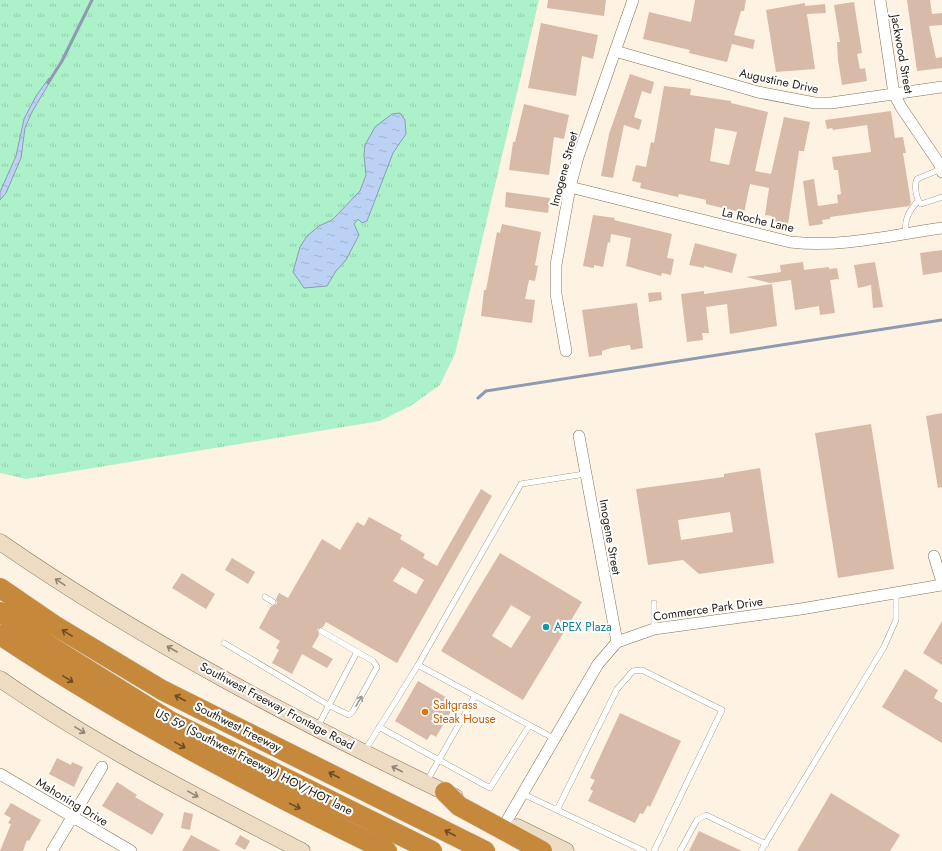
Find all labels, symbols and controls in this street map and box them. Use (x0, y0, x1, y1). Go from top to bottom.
street label: Jackwood Street (886, 11, 918, 95)
street label: Augustine Drive (738, 64, 820, 98)
street label: Imogene Street (545, 130, 583, 208)
street label: La Roche Lane (720, 203, 796, 237)
street label: Imogene Street (594, 498, 626, 576)
one-way arrow (55, 578, 66, 586)
street label: Commerce Park Drive (652, 592, 764, 626)
place label: APEX Plaza (554, 618, 612, 636)
marker: APEX Plaza (541, 622, 551, 632)
one-way arrow (61, 629, 73, 637)
one-way arrow (166, 644, 178, 652)
street label: Southwest Freeway Frontage Road (198, 659, 356, 753)
one-way arrow (62, 675, 74, 683)
one-way arrow (174, 694, 186, 702)
one-way arrow (356, 695, 364, 707)
place label: Saltgrass Steak House (433, 696, 496, 728)
street label: Southwest Freeway (192, 699, 284, 755)
street label: US 59 (Southwest Freeway) HOV/HOT lane (152, 704, 356, 820)
marker: Saltgrass Steak House (420, 707, 430, 717)
one-way arrow (74, 726, 86, 734)
one-way arrow (174, 741, 186, 749)
one-way arrow (392, 765, 404, 772)
one-way arrow (328, 771, 340, 778)
street label: Mahoning Drive (33, 773, 111, 831)
one-way arrow (187, 791, 199, 798)
one-way arrow (288, 803, 300, 810)
one-way arrow (444, 829, 456, 837)

